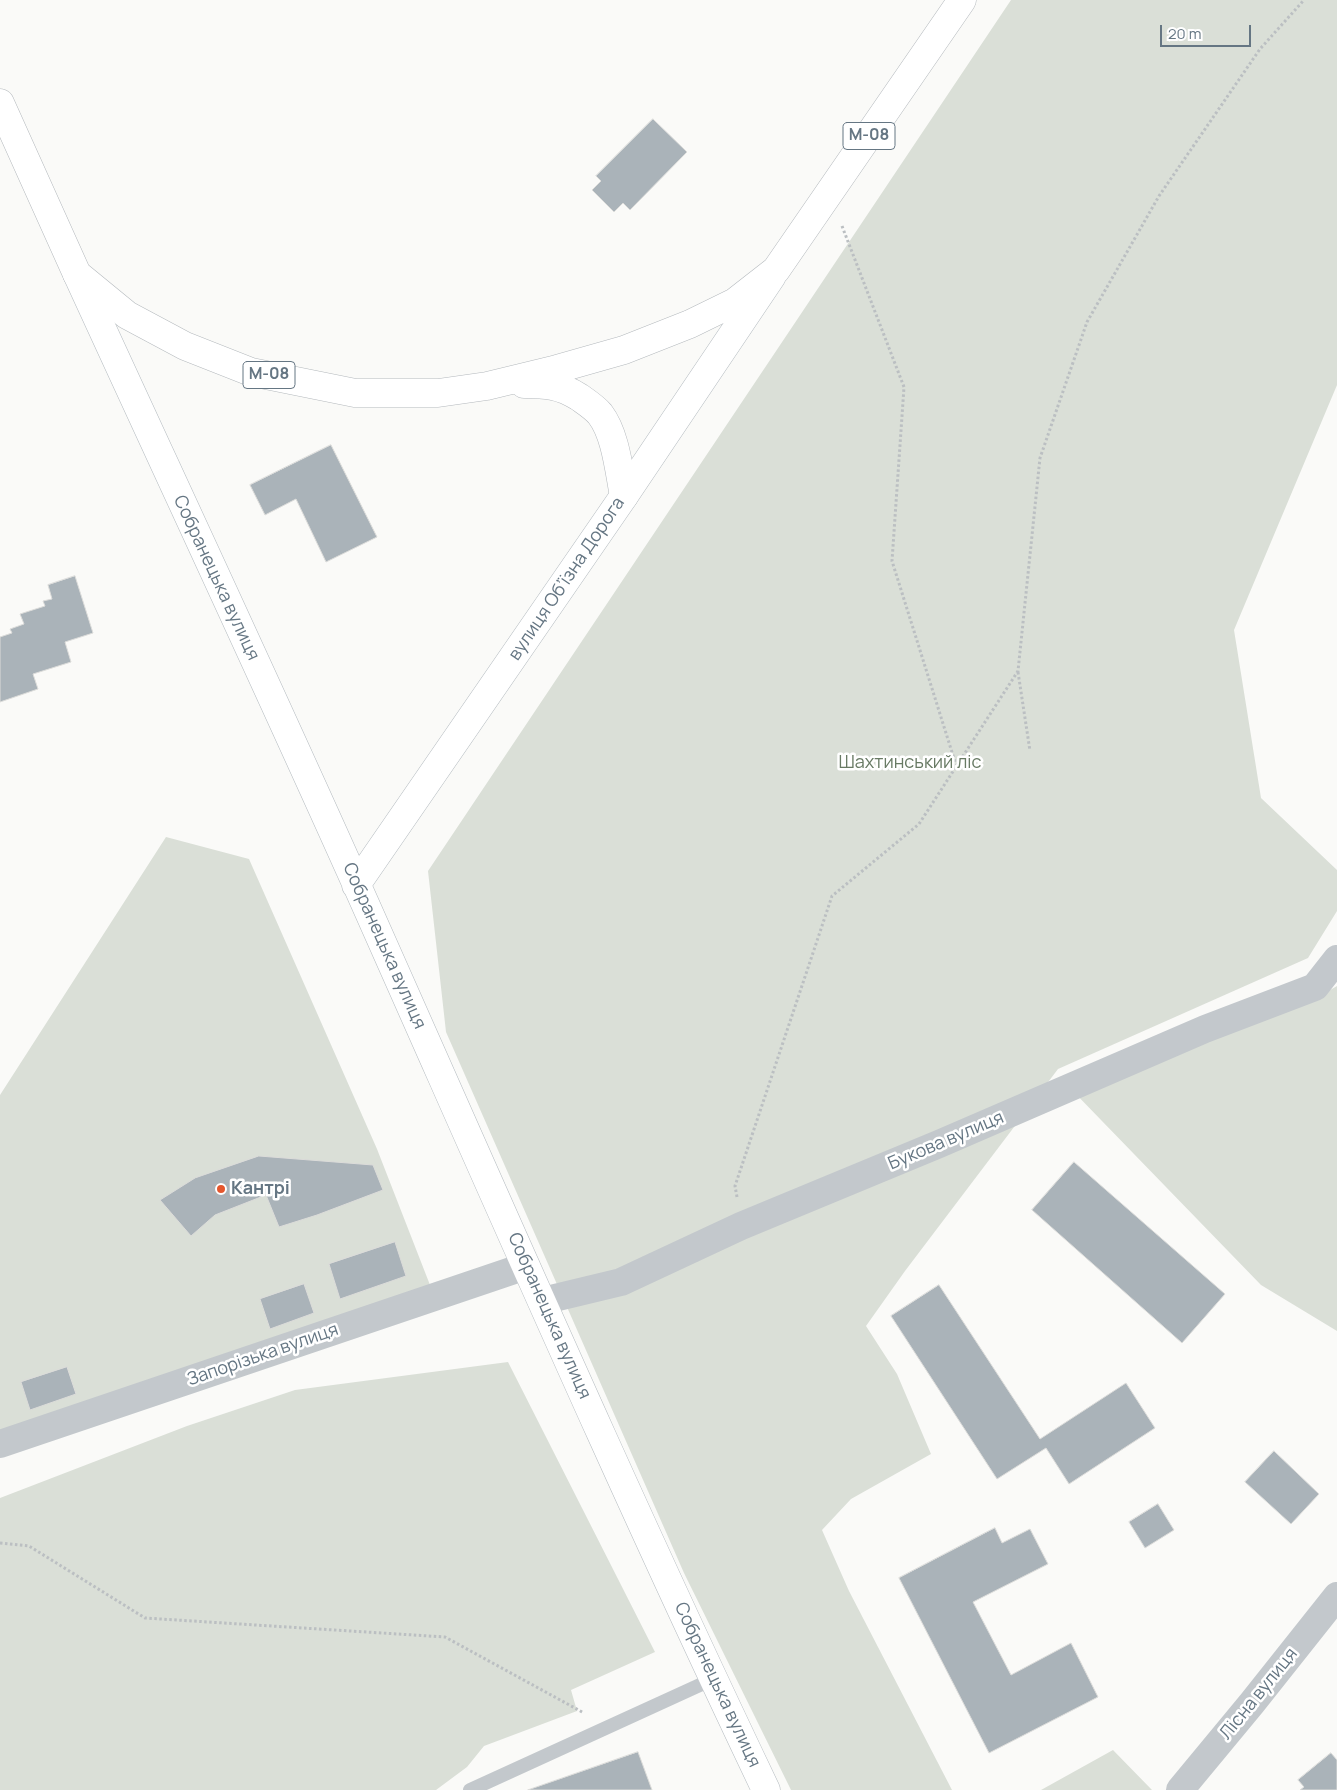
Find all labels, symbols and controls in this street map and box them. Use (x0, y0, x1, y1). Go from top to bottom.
scale bar (1162, 15, 1253, 47)
text: 20 m (1168, 23, 1201, 44)
road number: М-08 (843, 122, 895, 150)
road number: М-08 (243, 362, 295, 388)
street label: Собранецька вулиця (168, 492, 264, 664)
street label: вулиця Обʼїзна Дорога (504, 493, 630, 665)
park label: Шахтинський ліс (839, 752, 981, 774)
street label: Собранецька вулиця (338, 860, 430, 1032)
street label: Букова вулиця (885, 1107, 1007, 1175)
place label: Кантрі (231, 1178, 290, 1200)
marker: Кантрі (215, 1183, 227, 1195)
street label: Собранецька вулиця (503, 1230, 595, 1402)
street label: Запорізька вулиця (185, 1319, 341, 1391)
street label: Собранецька вулиця (669, 1599, 765, 1771)
street label: Лісна вулиця (1216, 1644, 1302, 1744)

